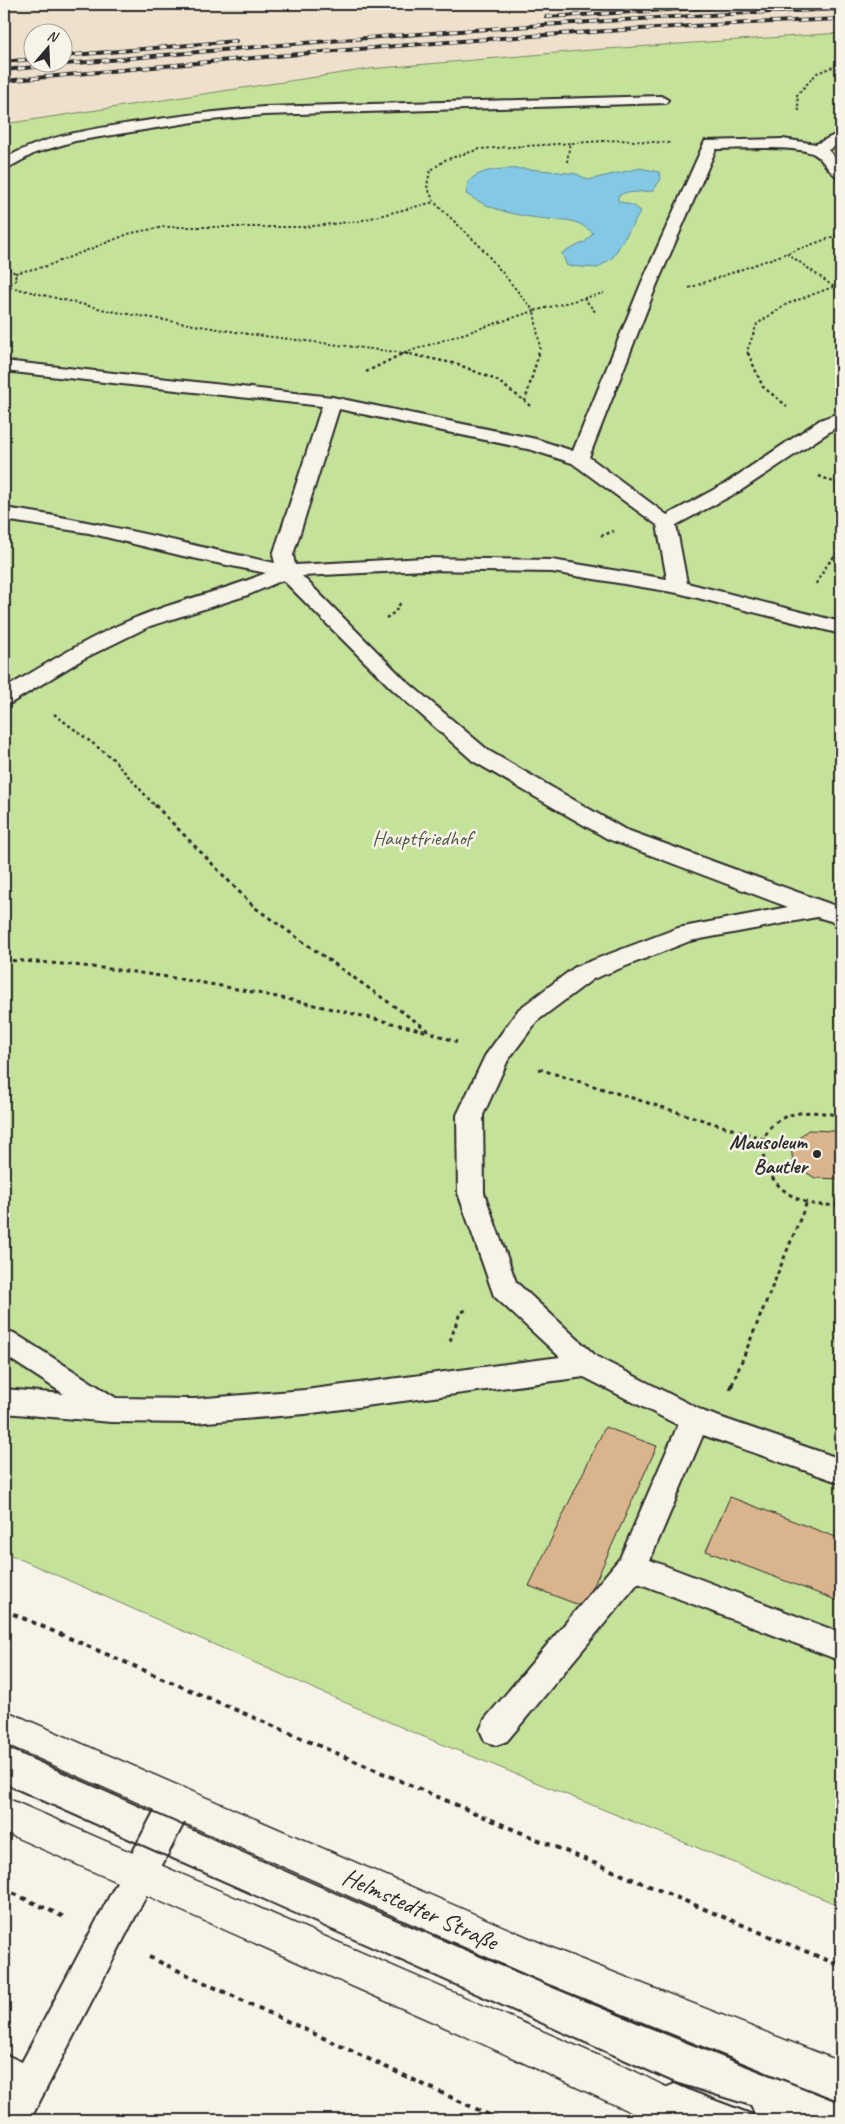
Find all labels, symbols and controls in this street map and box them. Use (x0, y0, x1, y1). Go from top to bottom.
north arrow (22, 22, 72, 72)
text: N (45, 27, 61, 46)
park label: Hauptfriedhof (372, 825, 477, 851)
place label: Mausoleum Bautler (729, 1129, 809, 1179)
marker: Mausoleum Bautler (811, 1148, 823, 1160)
street label: Helmstedter Straße (337, 1861, 504, 1958)

